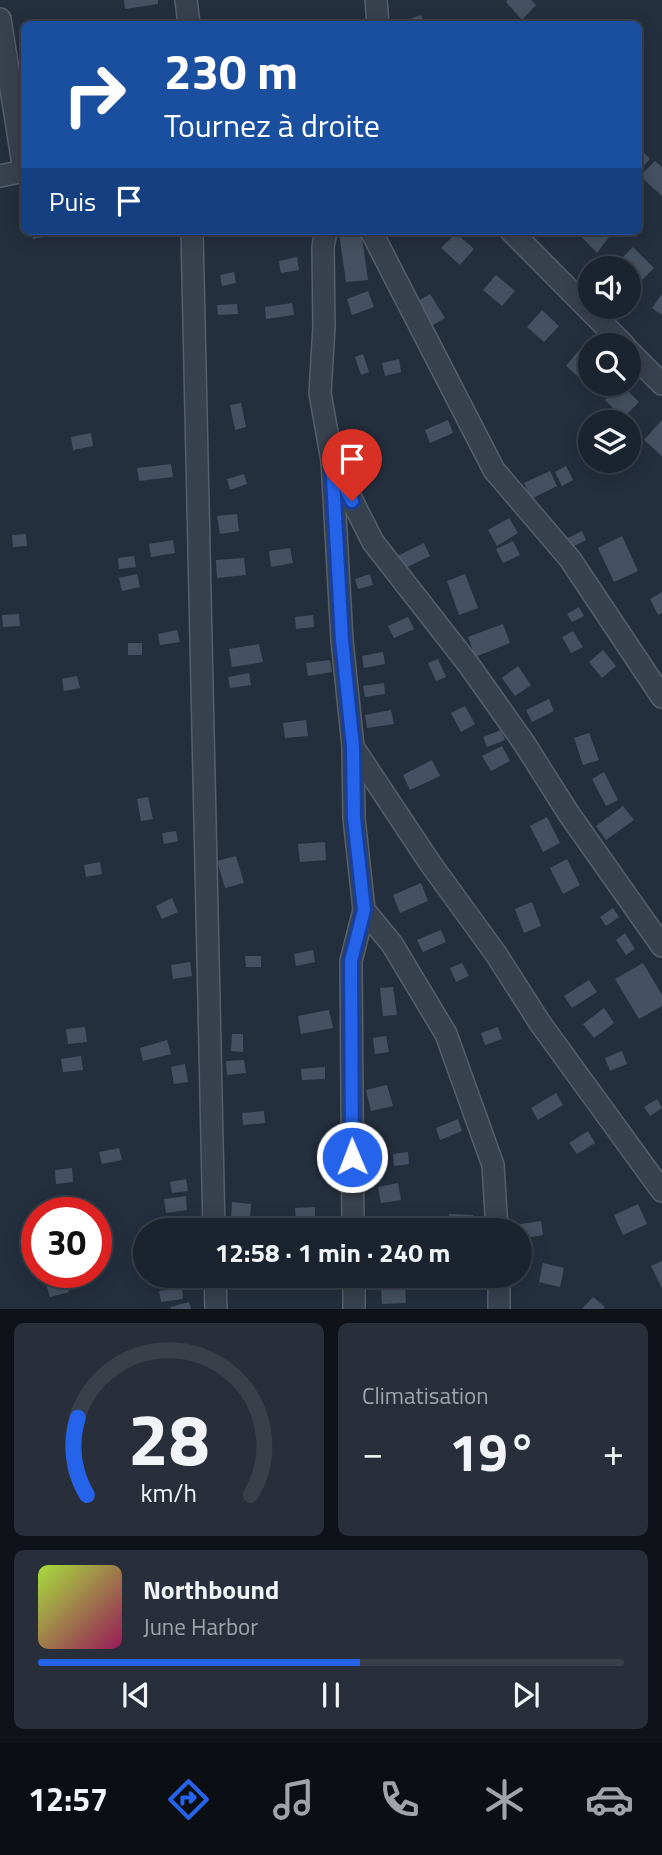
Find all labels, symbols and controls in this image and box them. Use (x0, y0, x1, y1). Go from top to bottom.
text: 230 m (164, 33, 298, 108)
icon: right (49, 49, 140, 140)
text: Tournez à droite (164, 101, 380, 149)
text: Puis (49, 182, 96, 221)
icon: arrive (110, 182, 148, 220)
map controls (578, 256, 641, 473)
button: sound (578, 256, 641, 319)
button: search (578, 333, 641, 396)
button: layers (578, 410, 641, 473)
pin (322, 429, 382, 501)
icon: arrive (333, 440, 371, 478)
position arrow (315, 1120, 389, 1194)
speed limit sign: 30 (21, 1197, 112, 1288)
text: 12:58 · 1 min · 240 m (215, 1233, 450, 1272)
text: Climatisation (362, 1378, 489, 1413)
text: 28 (128, 1384, 210, 1494)
text: 19° (449, 1412, 537, 1491)
text: − (362, 1423, 383, 1481)
text: + (603, 1423, 624, 1481)
text: km/h (141, 1474, 197, 1512)
text: Northbound (143, 1570, 279, 1609)
text: June Harbor (143, 1609, 258, 1644)
icon: previous (117, 1676, 155, 1714)
icon: pause (312, 1676, 350, 1714)
icon: next (507, 1676, 545, 1714)
text: 12:57 (28, 1775, 108, 1823)
icon: directions (164, 1775, 213, 1824)
icon: music (269, 1775, 318, 1824)
icon: phone (375, 1775, 424, 1824)
icon: climate (480, 1775, 529, 1824)
icon: car (585, 1775, 634, 1824)

